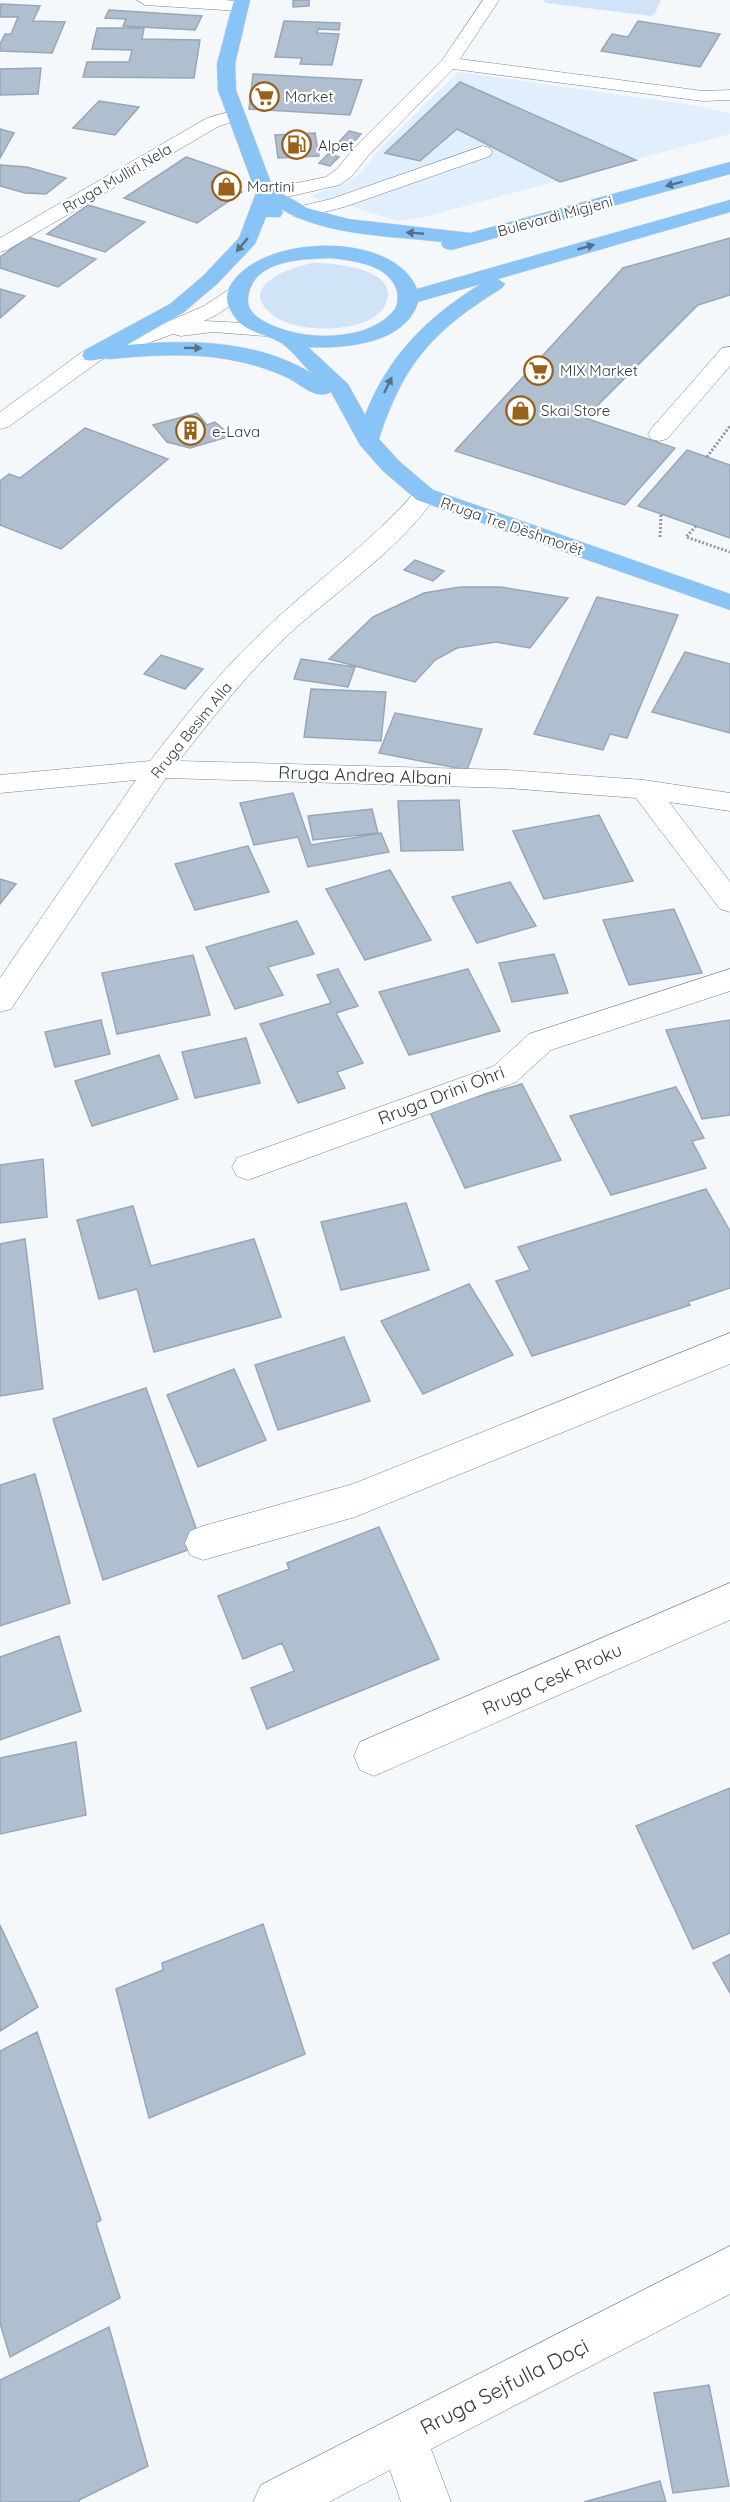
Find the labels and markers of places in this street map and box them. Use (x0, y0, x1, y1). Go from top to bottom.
supermarket icon: Market (248, 80, 280, 112)
place label: Market (285, 87, 334, 106)
fuel station icon: Alpet (281, 129, 313, 161)
place label: Alpet (318, 136, 354, 155)
shop icon: Martini (210, 170, 242, 202)
place label: Martini (247, 177, 294, 196)
supermarket icon: MIX Market (523, 354, 555, 386)
place label: MIX Market (560, 361, 638, 380)
shop icon: Skai Store (504, 394, 536, 426)
place label: Skai Store (541, 401, 610, 420)
building icon: e-Lava (175, 415, 207, 447)
place label: e-Lava (212, 422, 260, 441)

